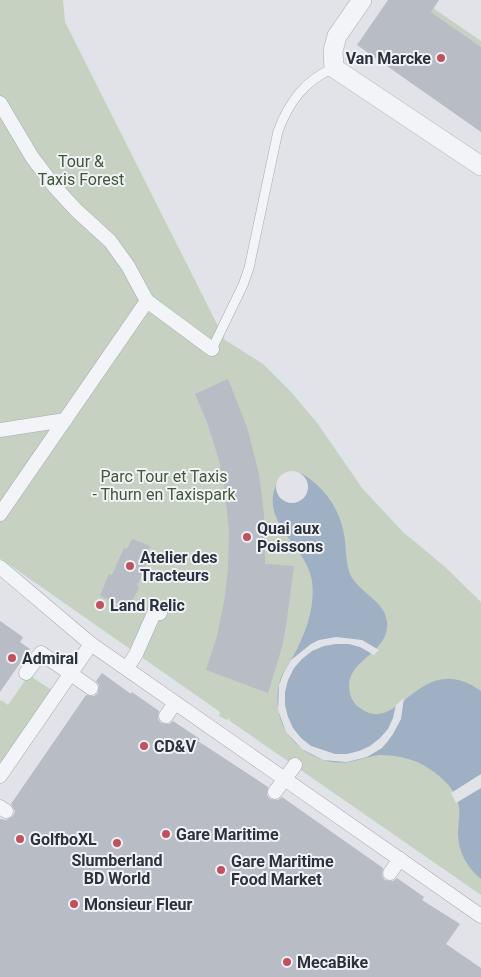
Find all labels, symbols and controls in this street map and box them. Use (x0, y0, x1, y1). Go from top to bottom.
place label: Van Marcke (346, 49, 431, 68)
marker: Van Marcke (435, 52, 447, 64)
park label: Tour & Taxis Forest (38, 152, 124, 189)
park label: Parc Tour et Taxis - Thurn en Taxispark (92, 467, 236, 504)
place label: Quai aux Poissons (257, 519, 323, 556)
marker: Quai aux Poissons (241, 531, 253, 543)
place label: Atelier des Tracteurs (140, 548, 217, 585)
marker: Atelier des Tracteurs (124, 560, 136, 572)
place label: Land Relic (110, 596, 185, 615)
marker: Land Relic (94, 599, 106, 611)
place label: Admiral (22, 649, 78, 668)
marker: Admiral (6, 652, 18, 664)
place label: CD&V (154, 737, 196, 756)
marker: CD&V (138, 740, 150, 752)
place label: Gare Maritime (176, 825, 279, 844)
marker: Gare Maritime (160, 828, 172, 840)
place label: GolfboXL (30, 830, 97, 849)
marker: GolfboXL (14, 833, 26, 845)
marker: Slumberland BD World (111, 837, 123, 849)
place label: Slumberland BD World (71, 851, 163, 888)
place label: Gare Maritime Food Market (231, 852, 334, 889)
marker: Gare Maritime Food Market (215, 864, 227, 876)
place label: Monsieur Fleur (84, 895, 193, 914)
marker: Monsieur Fleur (68, 898, 80, 910)
place label: MecaBike (297, 953, 368, 972)
marker: MecaBike (281, 956, 293, 968)

